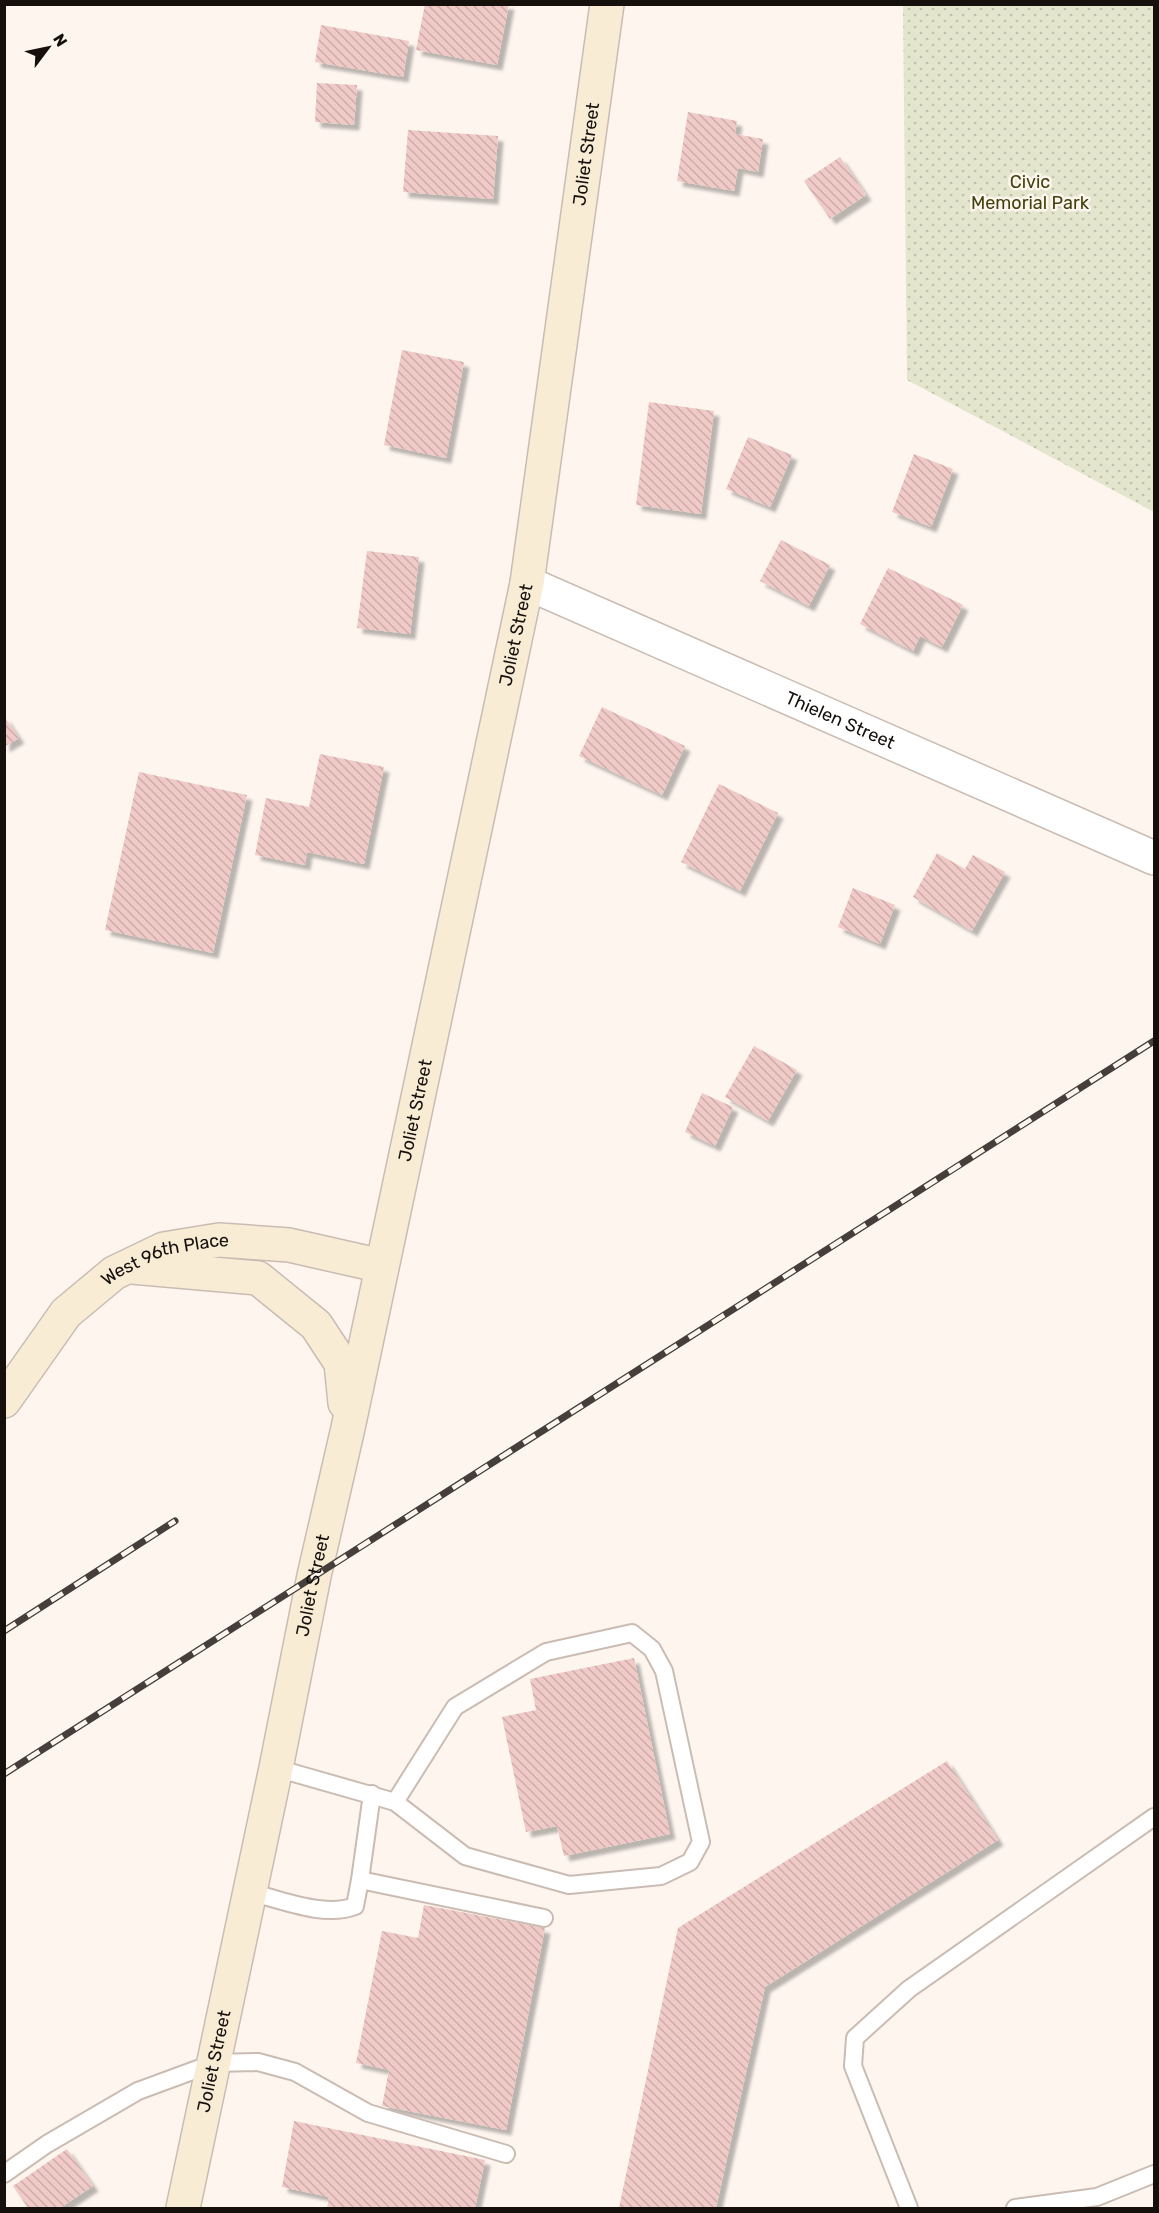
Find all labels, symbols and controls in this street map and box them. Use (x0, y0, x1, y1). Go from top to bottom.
north arrow (18, 18, 78, 78)
text: N (49, 30, 71, 50)
street label: Joliet Street (568, 101, 604, 207)
park label: Civic Memorial Park (971, 171, 1090, 214)
street label: Joliet Street (494, 582, 538, 688)
street label: Thielen Street (782, 687, 898, 754)
street label: Joliet Street (394, 1057, 437, 1164)
street label: West 96th Place (97, 1229, 230, 1290)
street label: Joliet Street (291, 1532, 334, 1638)
street label: Joliet Street (192, 2008, 236, 2114)

